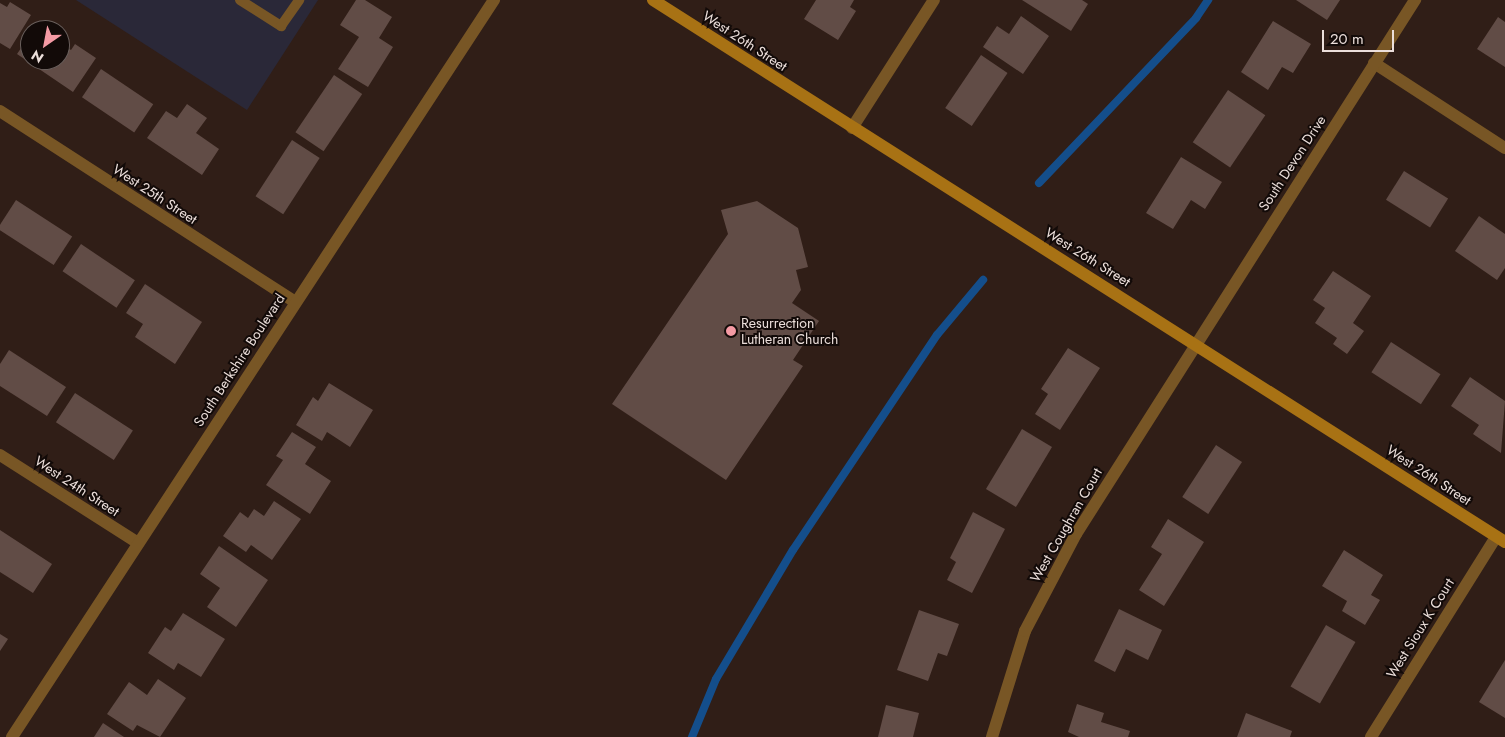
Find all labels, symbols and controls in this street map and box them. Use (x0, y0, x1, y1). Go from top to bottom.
street label: West 26th Street (700, 7, 790, 75)
north arrow (20, 20, 70, 70)
scale bar (1325, 20, 1398, 52)
text: 20 m (1330, 28, 1364, 50)
text: N (27, 45, 47, 68)
street label: South Devon Drive (1255, 112, 1329, 214)
street label: West 25th Street (110, 160, 200, 228)
street label: West 26th Street (1042, 224, 1134, 290)
street label: South Berkshire Boulevard (190, 290, 288, 430)
place label: Resurrection Lutheran Church (741, 315, 838, 348)
marker: Resurrection Lutheran Church (725, 325, 737, 337)
street label: West 26th Street (1384, 441, 1474, 509)
street label: West 24th Street (32, 452, 122, 520)
street label: West Coughran Court (1027, 465, 1105, 585)
street label: West Sioux K Court (1383, 575, 1457, 681)

